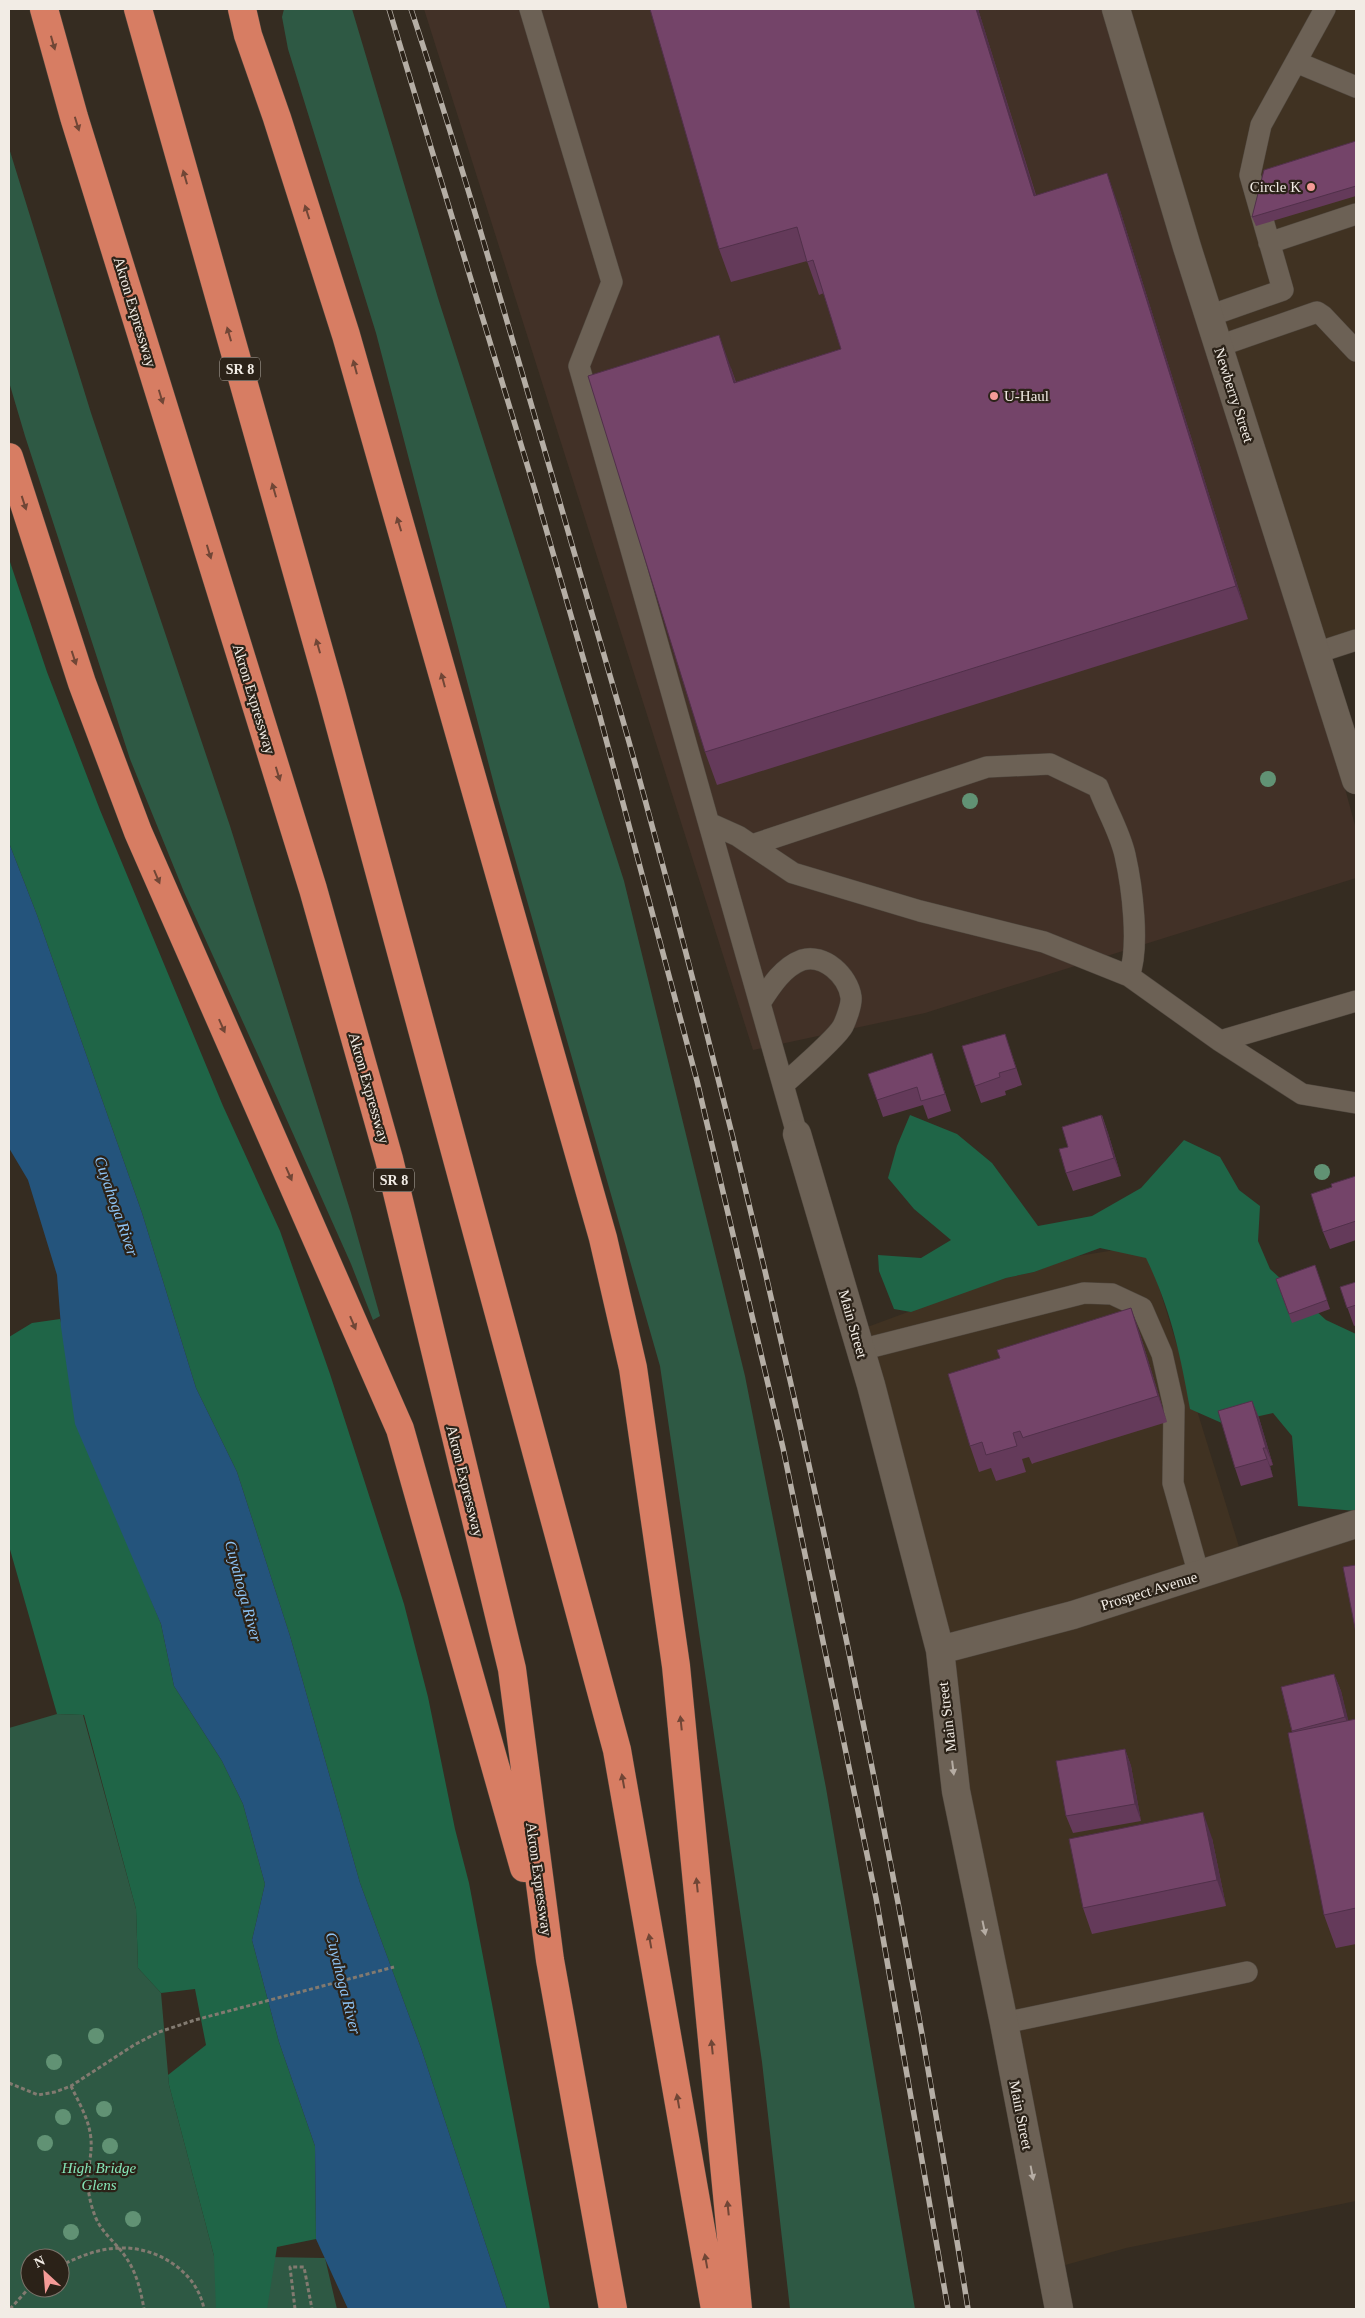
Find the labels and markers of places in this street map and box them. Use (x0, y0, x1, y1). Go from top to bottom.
place label: Circle K (1250, 179, 1301, 195)
marker: Circle K (1305, 181, 1317, 193)
place label: U-Haul (1004, 388, 1049, 404)
marker: U-Haul (988, 390, 1000, 402)

